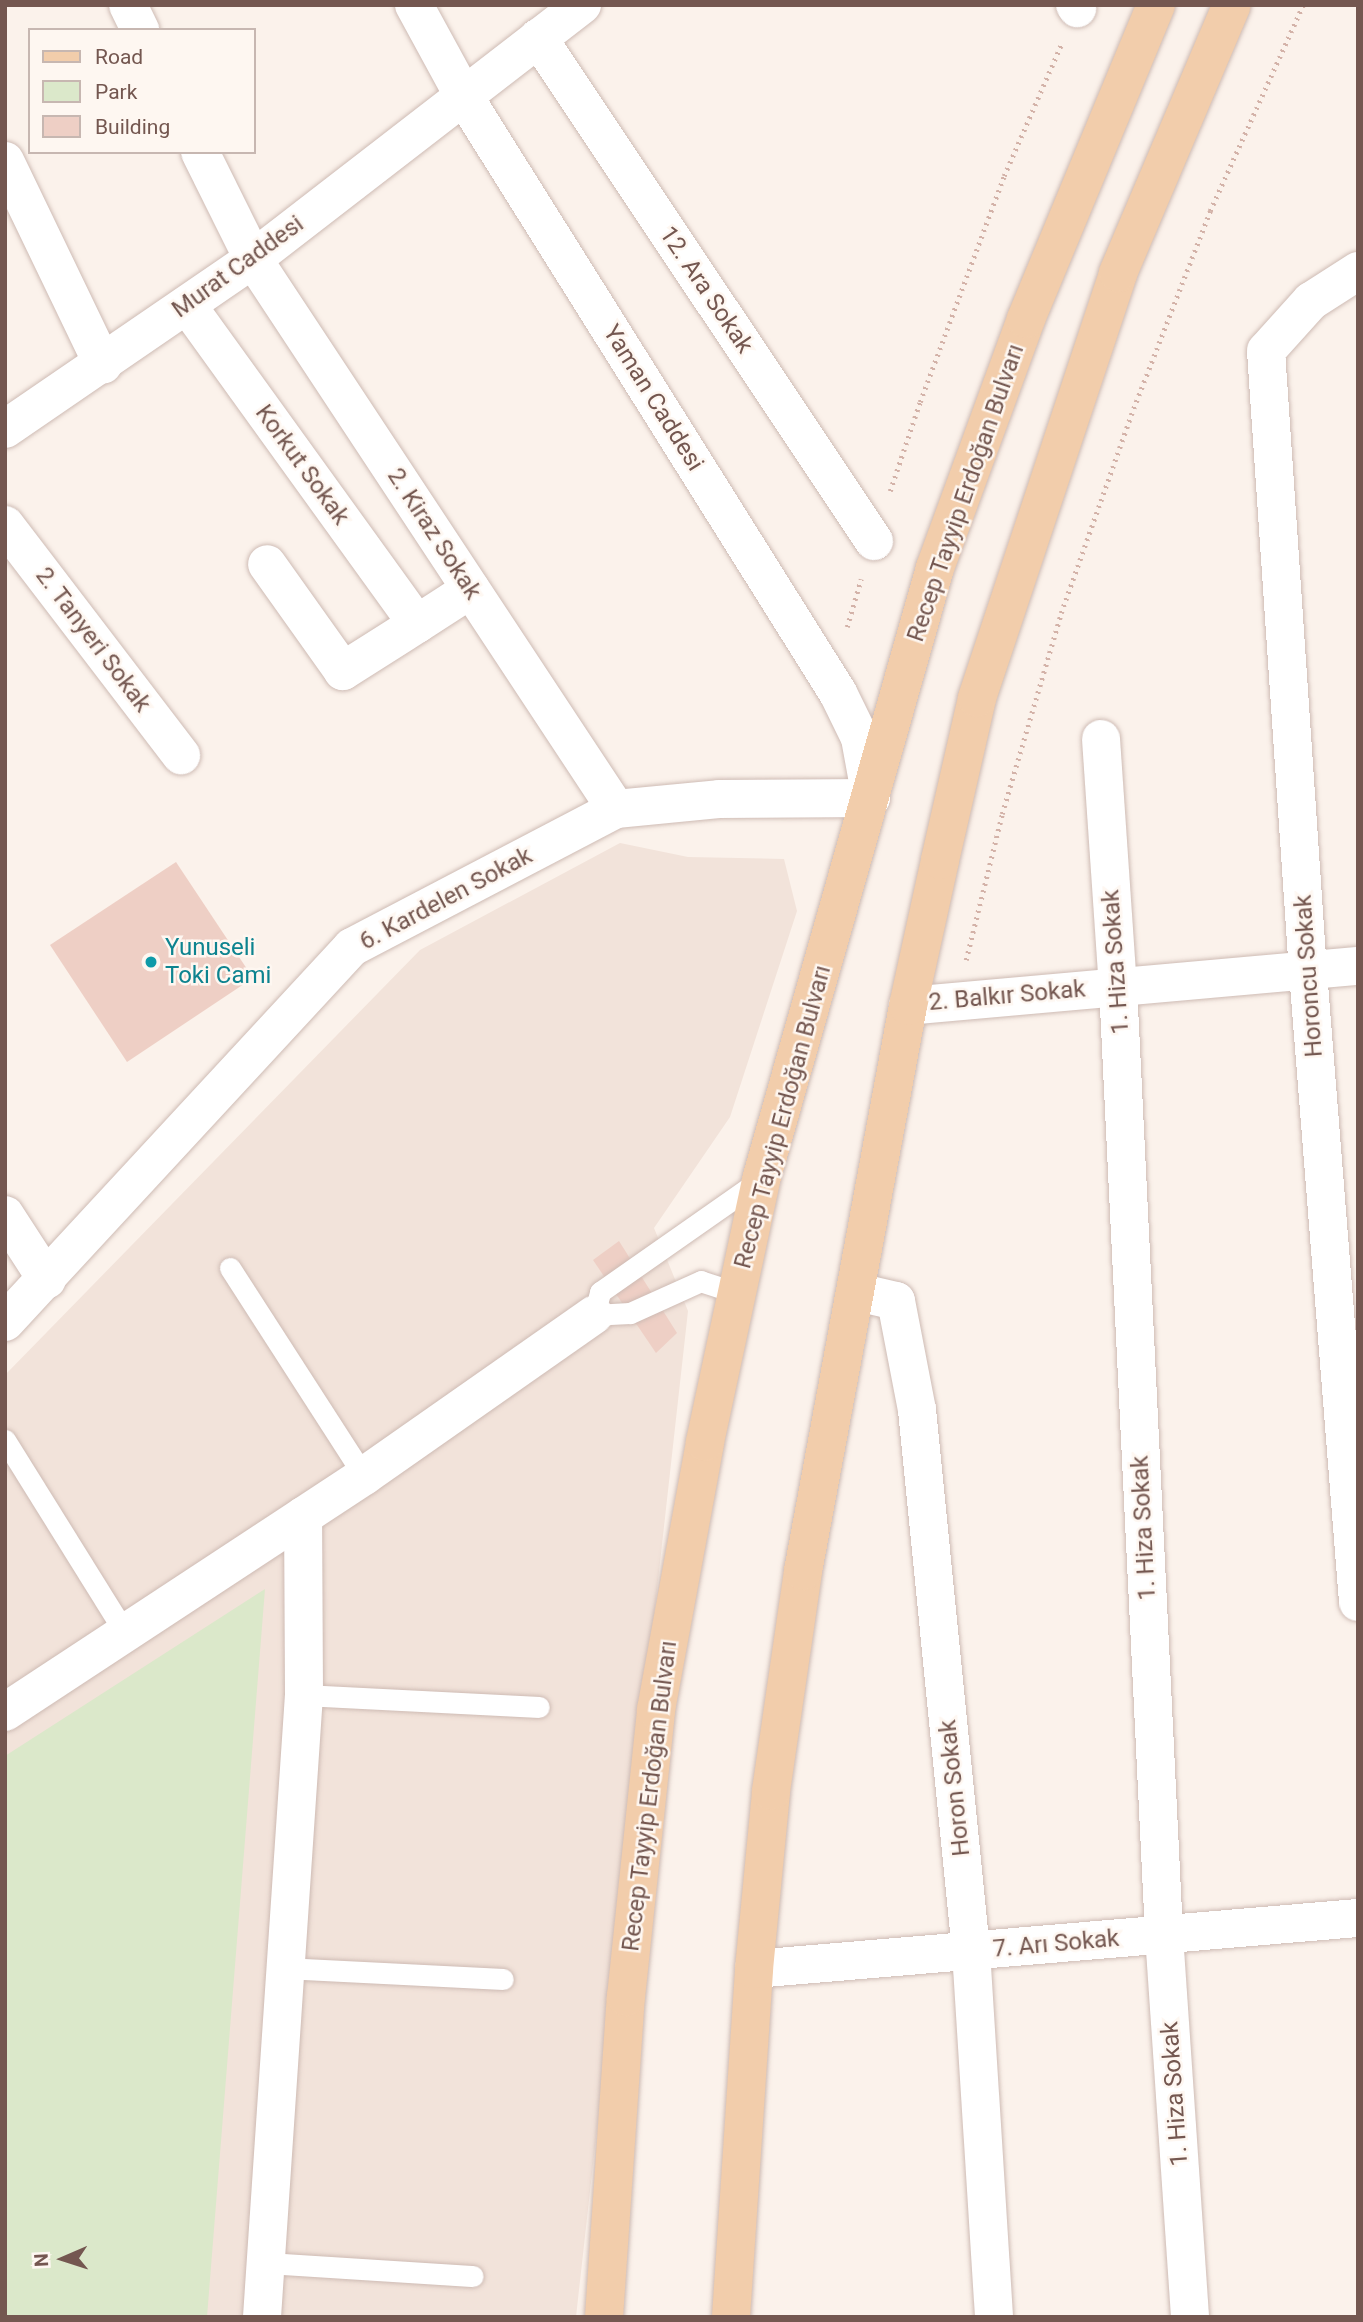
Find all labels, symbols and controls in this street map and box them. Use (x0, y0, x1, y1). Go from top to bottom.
legend (28, 28, 256, 154)
text: Road (95, 45, 143, 69)
text: Park (95, 80, 137, 104)
text: Building (95, 115, 170, 139)
street label: Murat Caddesi (167, 210, 309, 324)
street label: 12. Ara Sokak (653, 221, 759, 359)
street label: Yaman Caddesi (597, 320, 709, 476)
street label: Recep Tayyip Erdoğan Bulvarı (901, 340, 1031, 646)
street label: Korkut Sokak (249, 399, 355, 531)
street label: 2. Kiraz Sokak (381, 463, 487, 605)
street label: 2. Tanyeri Sokak (29, 562, 157, 718)
street label: 6. Kardelen Sokak (355, 841, 537, 957)
street label: 1. Hiza Sokak (1097, 889, 1135, 1035)
street label: Horoncu Sokak (1289, 894, 1329, 1058)
place label: Yunuseli Toki Cami (165, 934, 271, 990)
marker: Yunuseli Toki Cami (143, 954, 159, 970)
street label: Recep Tayyip Erdoğan Bulvarı (729, 962, 837, 1272)
street label: 2. Balkır Sokak (927, 975, 1087, 1017)
street label: 1. Hiza Sokak (1126, 1455, 1162, 1601)
street label: Recep Tayyip Erdoğan Bulvarı (617, 1639, 683, 1953)
street label: Horon Sokak (934, 1718, 976, 1858)
street label: 7. Arı Sokak (992, 1924, 1120, 1964)
street label: 1. Hiza Sokak (1156, 2021, 1194, 2167)
north arrow (28, 2224, 98, 2294)
text: N (30, 2253, 53, 2267)

